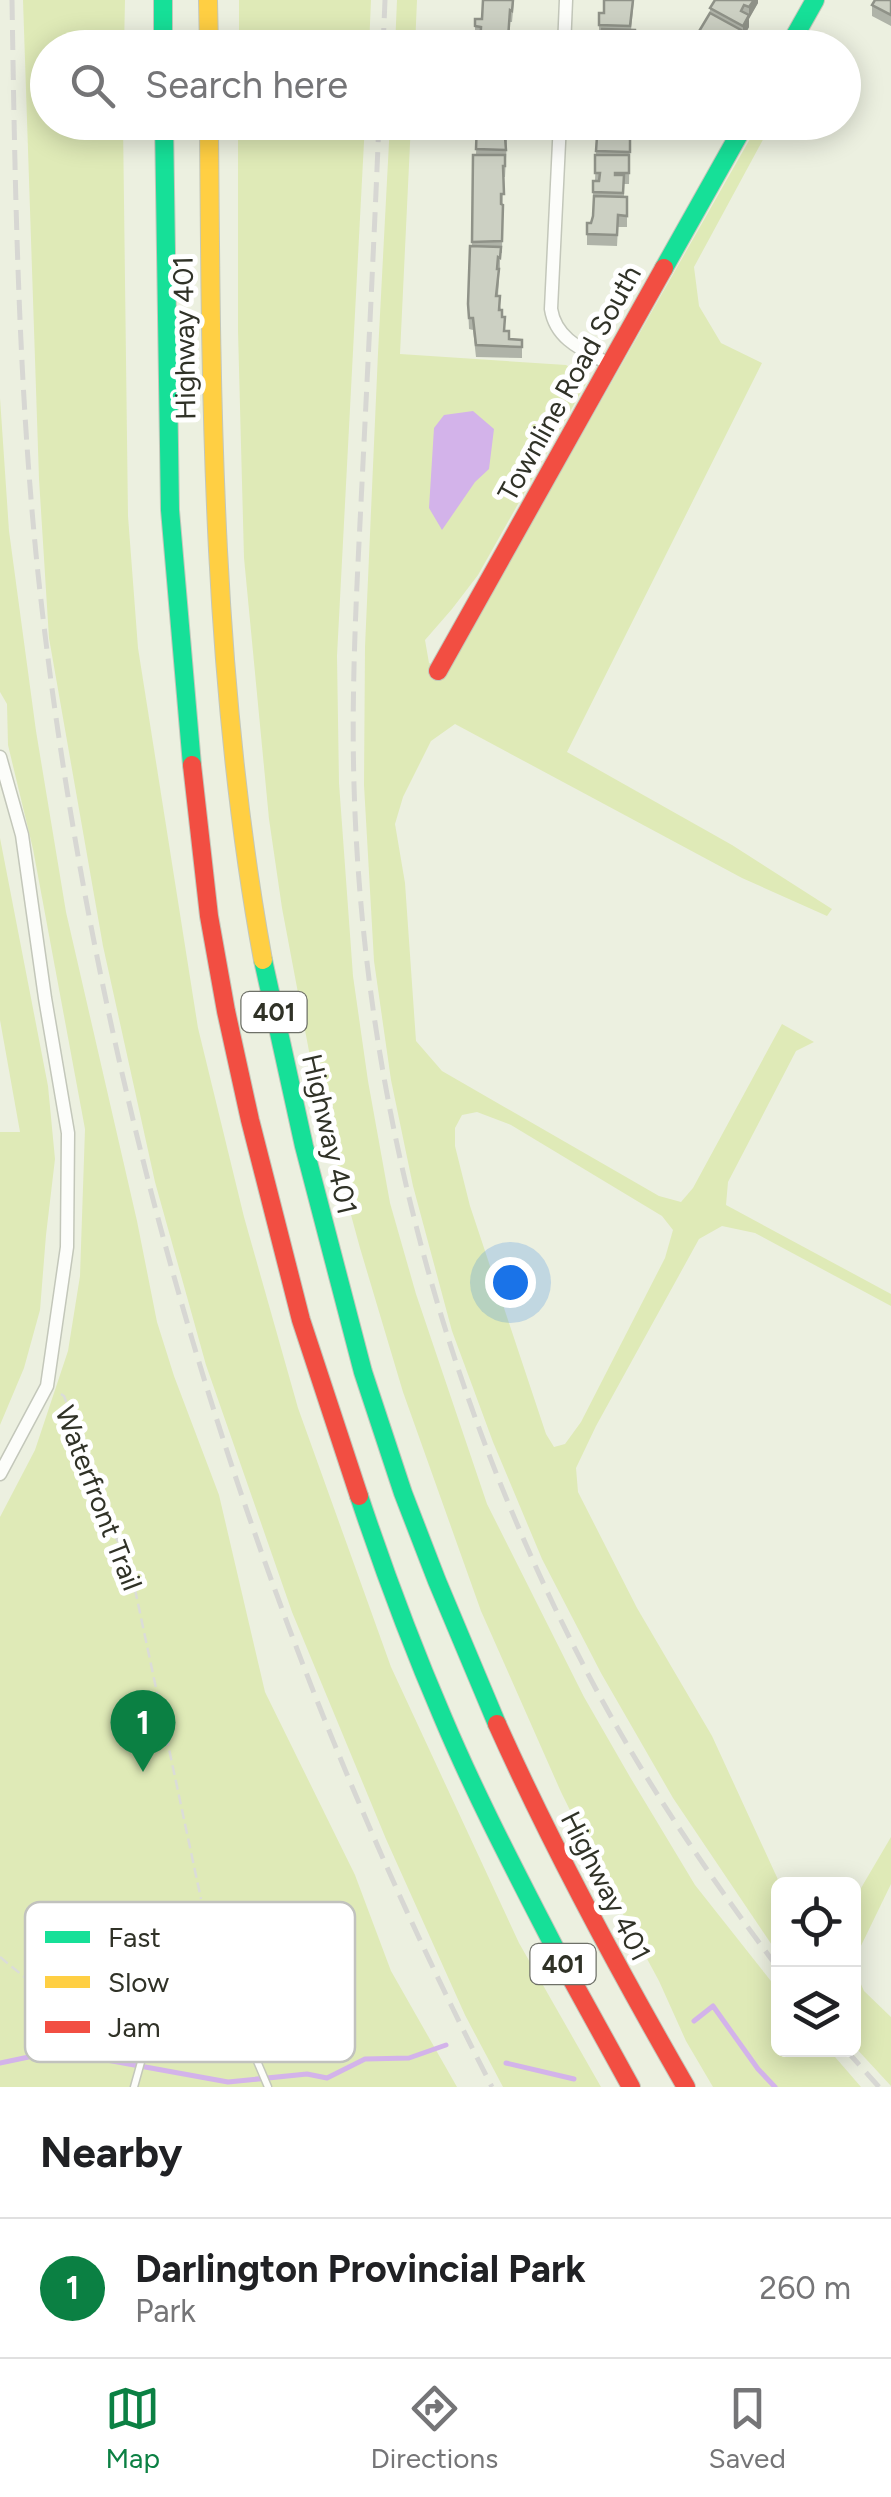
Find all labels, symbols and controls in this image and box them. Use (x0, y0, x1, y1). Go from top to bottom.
search box (30, 30, 861, 140)
icon: search (65, 58, 120, 113)
text: Search here (145, 62, 348, 108)
street label: Highway 401 (166, 256, 202, 420)
street label: Townline Road South (490, 259, 648, 507)
road number: 401 (242, 992, 306, 1032)
street label: Highway 401 (295, 1050, 365, 1218)
your location (485, 1257, 536, 1308)
street label: Waterfront Trail (48, 1401, 150, 1595)
pin: 1 (110, 1690, 176, 1772)
street label: Highway 401 (554, 1805, 658, 1967)
map controls (771, 1877, 861, 2057)
button: locate (771, 1877, 861, 1967)
legend (25, 1902, 355, 2062)
text: Fast (108, 1920, 161, 1954)
road number: 401 (530, 1944, 596, 1984)
text: Slow (108, 1965, 169, 1999)
button: layers (771, 1967, 861, 2057)
text: Jam (108, 2010, 161, 2044)
text: Nearby (40, 2127, 182, 2178)
text: Darlington Provincial Park (135, 2246, 586, 2292)
text: 1 (66, 2269, 79, 2307)
text: 260 m (759, 2269, 851, 2307)
text: Park (135, 2292, 196, 2330)
tab: Map (105, 2381, 160, 2475)
tab: Directions (371, 2381, 498, 2475)
tab: Saved (709, 2381, 786, 2475)

